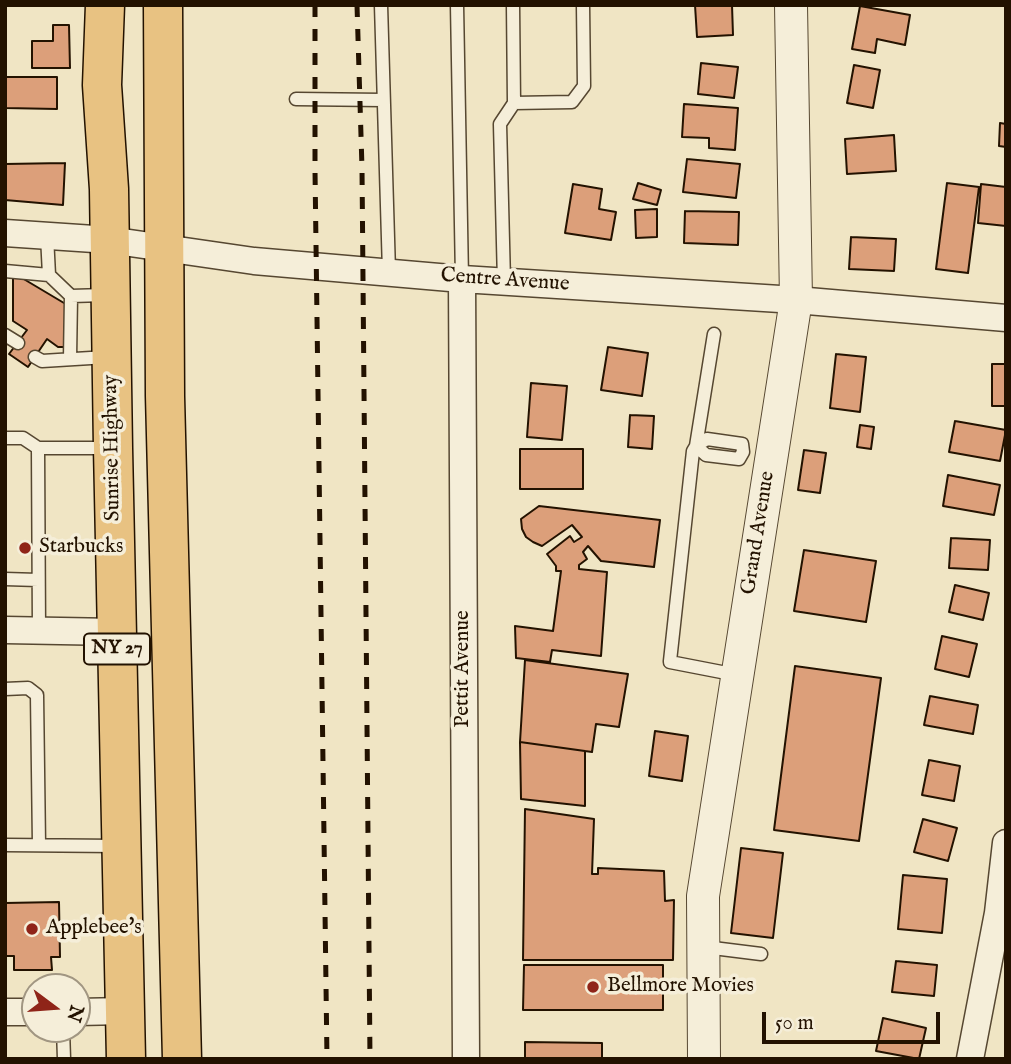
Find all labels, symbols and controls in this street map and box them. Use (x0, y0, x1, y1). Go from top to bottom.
street label: Centre Avenue (440, 264, 570, 298)
street label: Sunrise Highway (99, 374, 127, 522)
street label: Grand Avenue (737, 469, 781, 597)
place label: Starbucks (39, 535, 123, 561)
marker: Starbucks (17, 540, 33, 556)
street label: Pettit Avenue (451, 610, 477, 728)
road number: NY 27 (84, 634, 150, 664)
place label: Applebee's (46, 916, 142, 942)
marker: Applebee's (24, 921, 40, 937)
north arrow (21, 973, 91, 1043)
place label: Bellmore Movies (607, 974, 754, 1000)
marker: Bellmore Movies (585, 979, 601, 995)
scale bar (766, 998, 944, 1042)
text: N (60, 1002, 88, 1024)
text: 50 m (775, 1010, 814, 1037)

